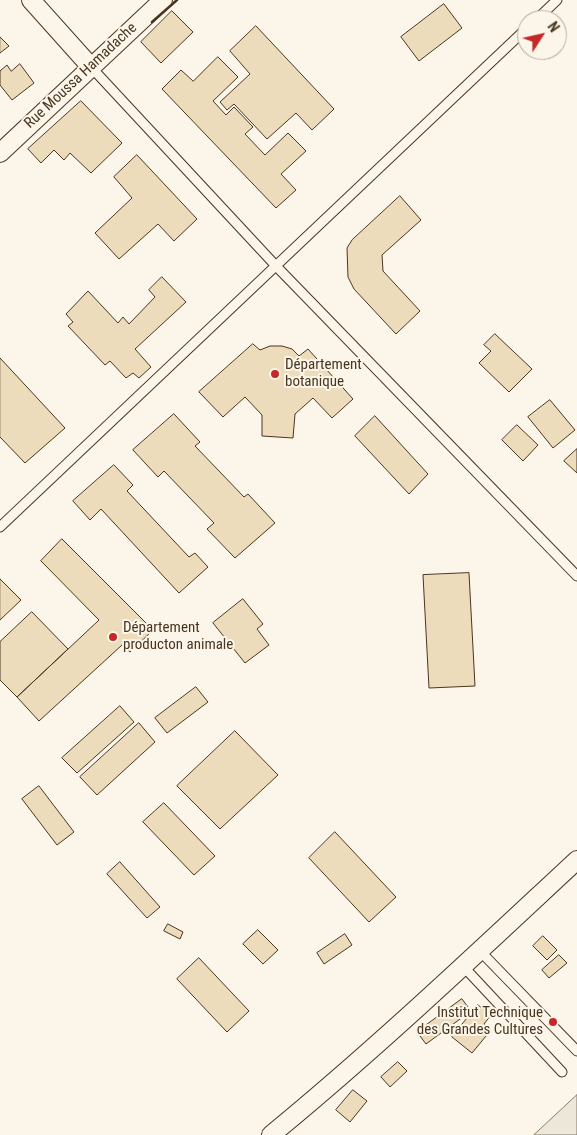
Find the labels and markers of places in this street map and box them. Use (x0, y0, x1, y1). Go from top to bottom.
place label: Département botanique (285, 356, 362, 391)
marker: Département botanique (269, 368, 281, 380)
place label: Département producton animale (123, 619, 233, 654)
marker: Département producton animale (107, 631, 119, 643)
place label: Institut Technique des Grandes Cultures (417, 1004, 543, 1039)
marker: Institut Technique des Grandes Cultures (547, 1016, 559, 1028)

